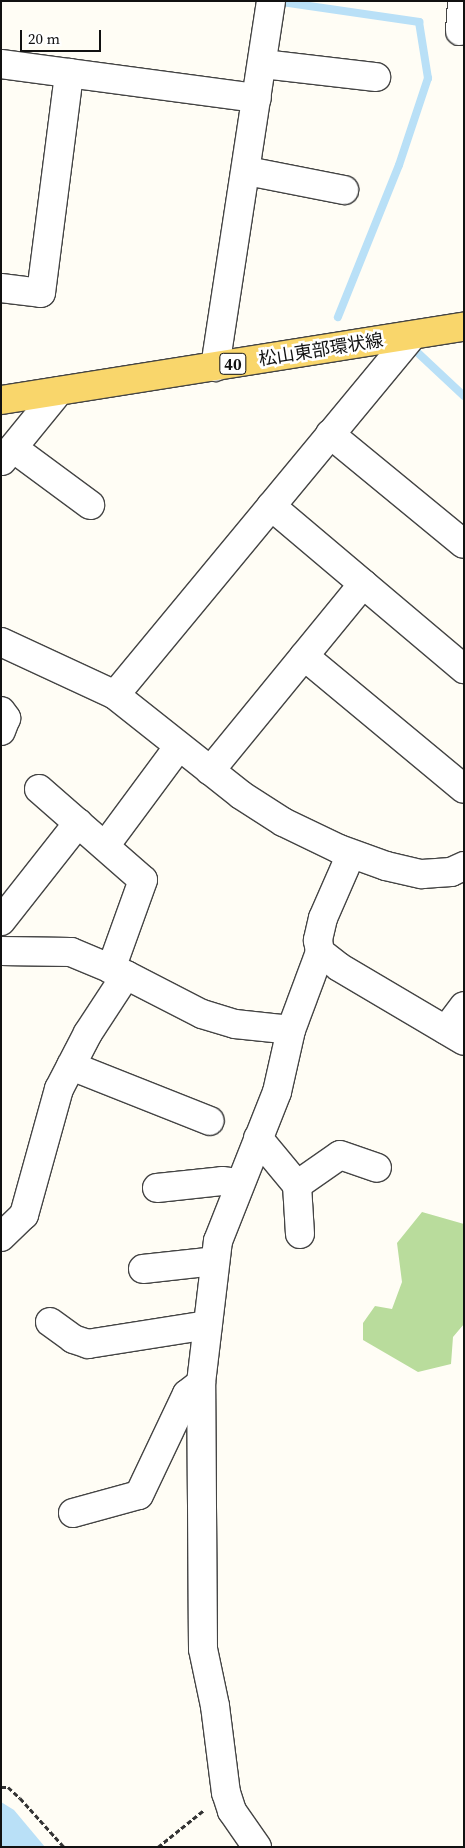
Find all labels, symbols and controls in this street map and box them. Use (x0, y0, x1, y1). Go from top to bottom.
scale bar (22, 20, 104, 52)
text: 20 m (28, 28, 60, 49)
street label: 松山東部環状線 (257, 329, 385, 371)
road number: 40 (219, 350, 247, 378)

